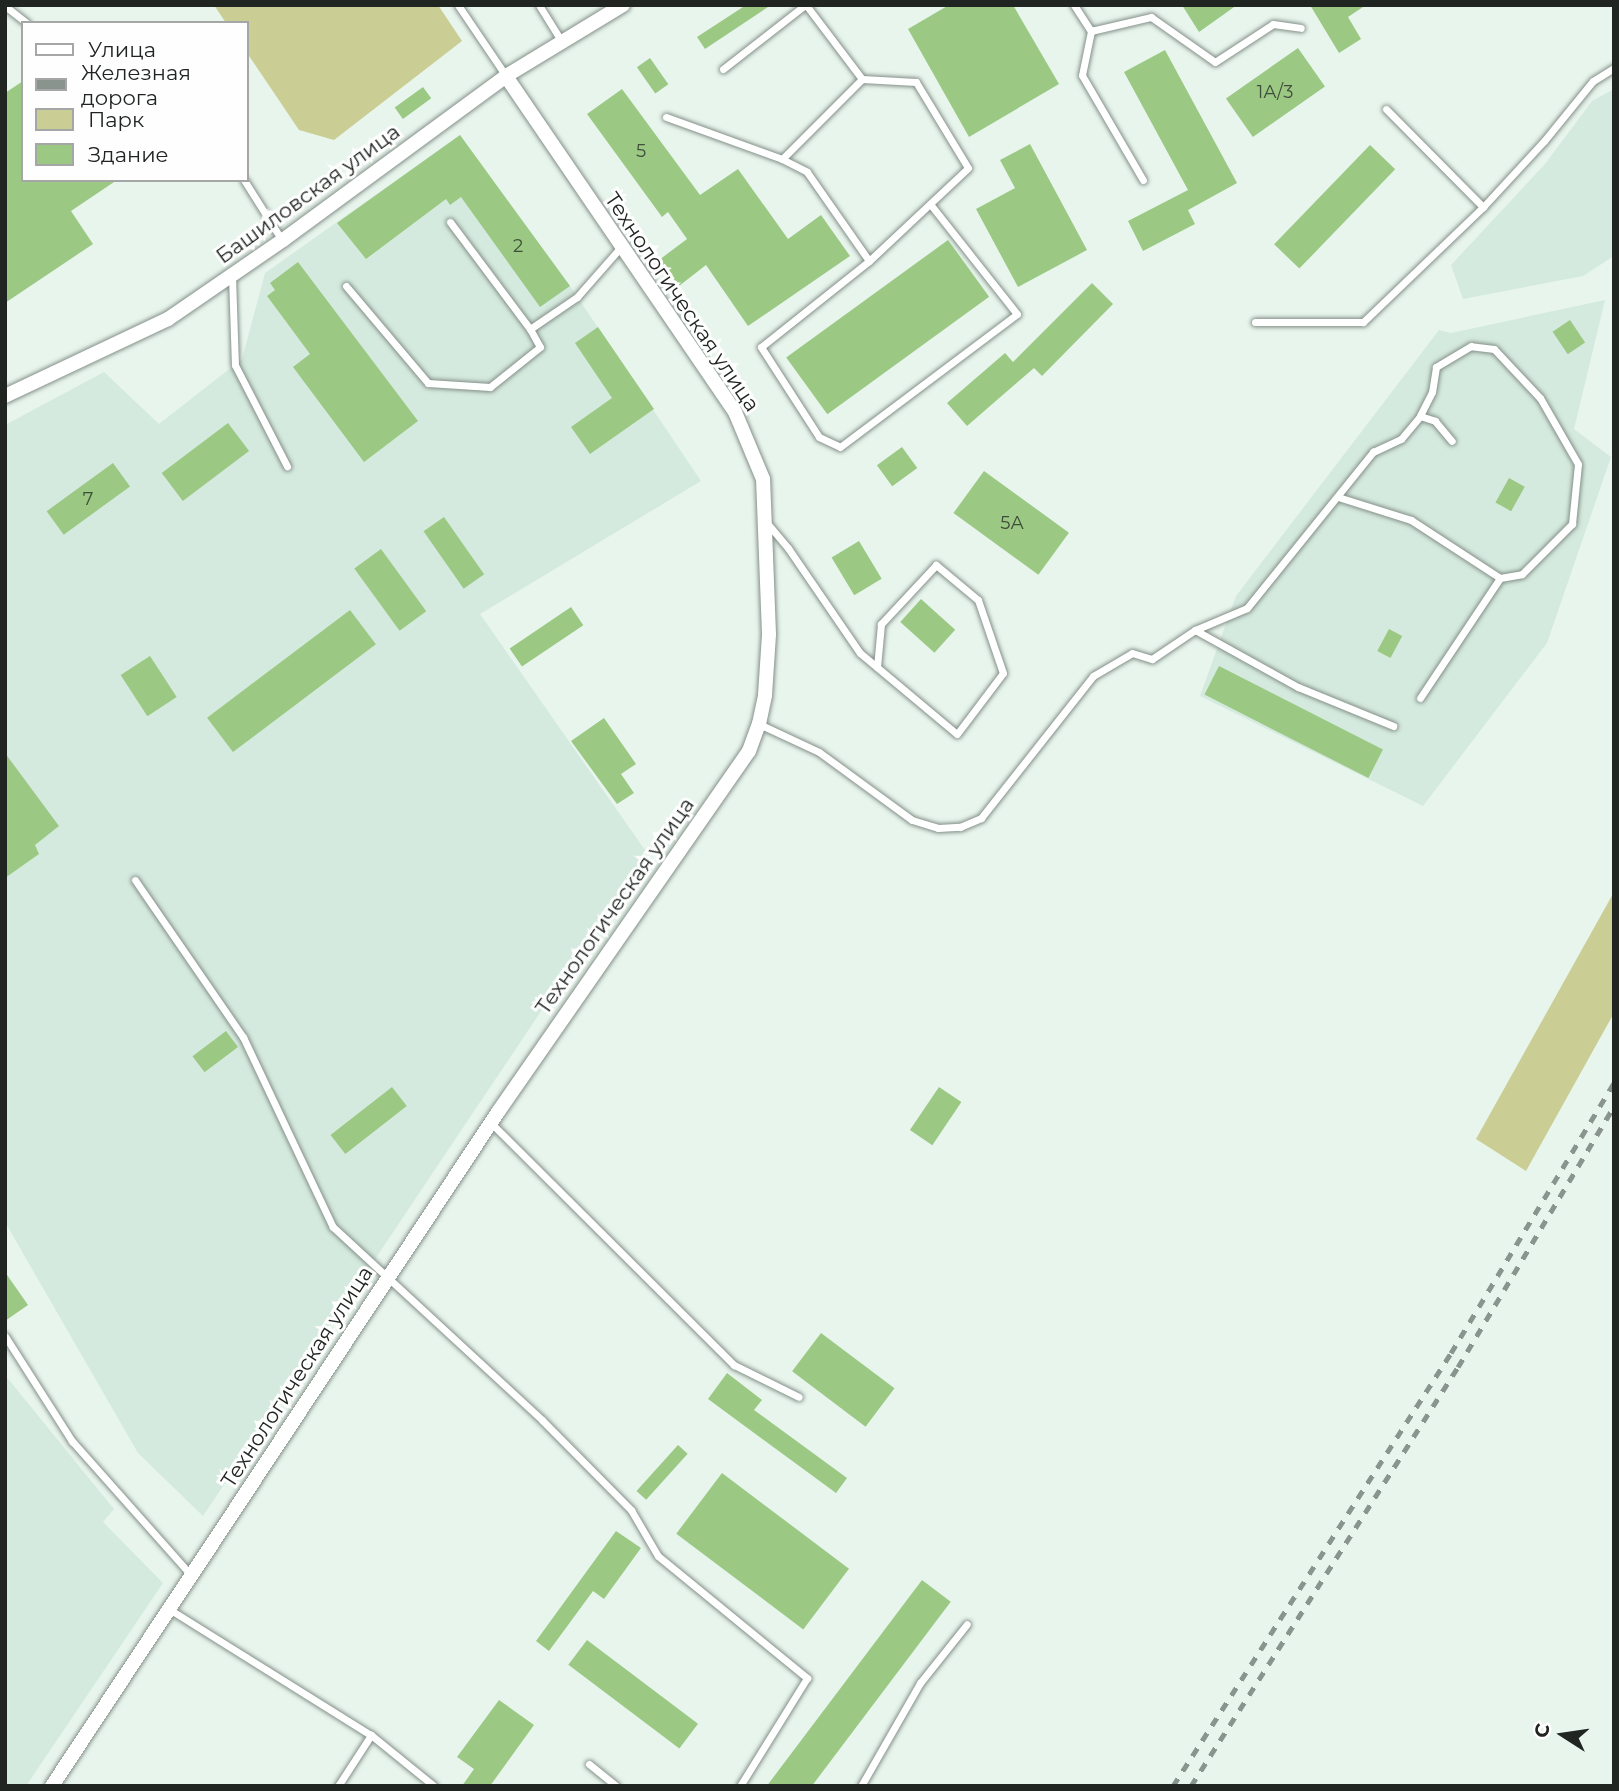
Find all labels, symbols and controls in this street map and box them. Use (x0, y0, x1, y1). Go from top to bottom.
legend (21, 21, 248, 182)
text: Улица (88, 37, 156, 62)
text: Железная дорога (81, 60, 191, 110)
house number: 1А/3 (1257, 81, 1293, 103)
text: Парк (88, 107, 144, 132)
street label: Башиловская улица (211, 119, 405, 269)
house number: 5 (636, 140, 646, 162)
text: Здание (88, 142, 169, 167)
street label: Технологическая улица (599, 188, 765, 416)
house number: 2 (513, 235, 523, 257)
house number: 7 (83, 488, 93, 510)
house number: 5А (1000, 512, 1024, 534)
street label: Технологическая улица (530, 793, 700, 1019)
street label: Технологическая улица (216, 1262, 378, 1492)
north arrow (1528, 1700, 1598, 1770)
text: С (1529, 1721, 1555, 1740)

